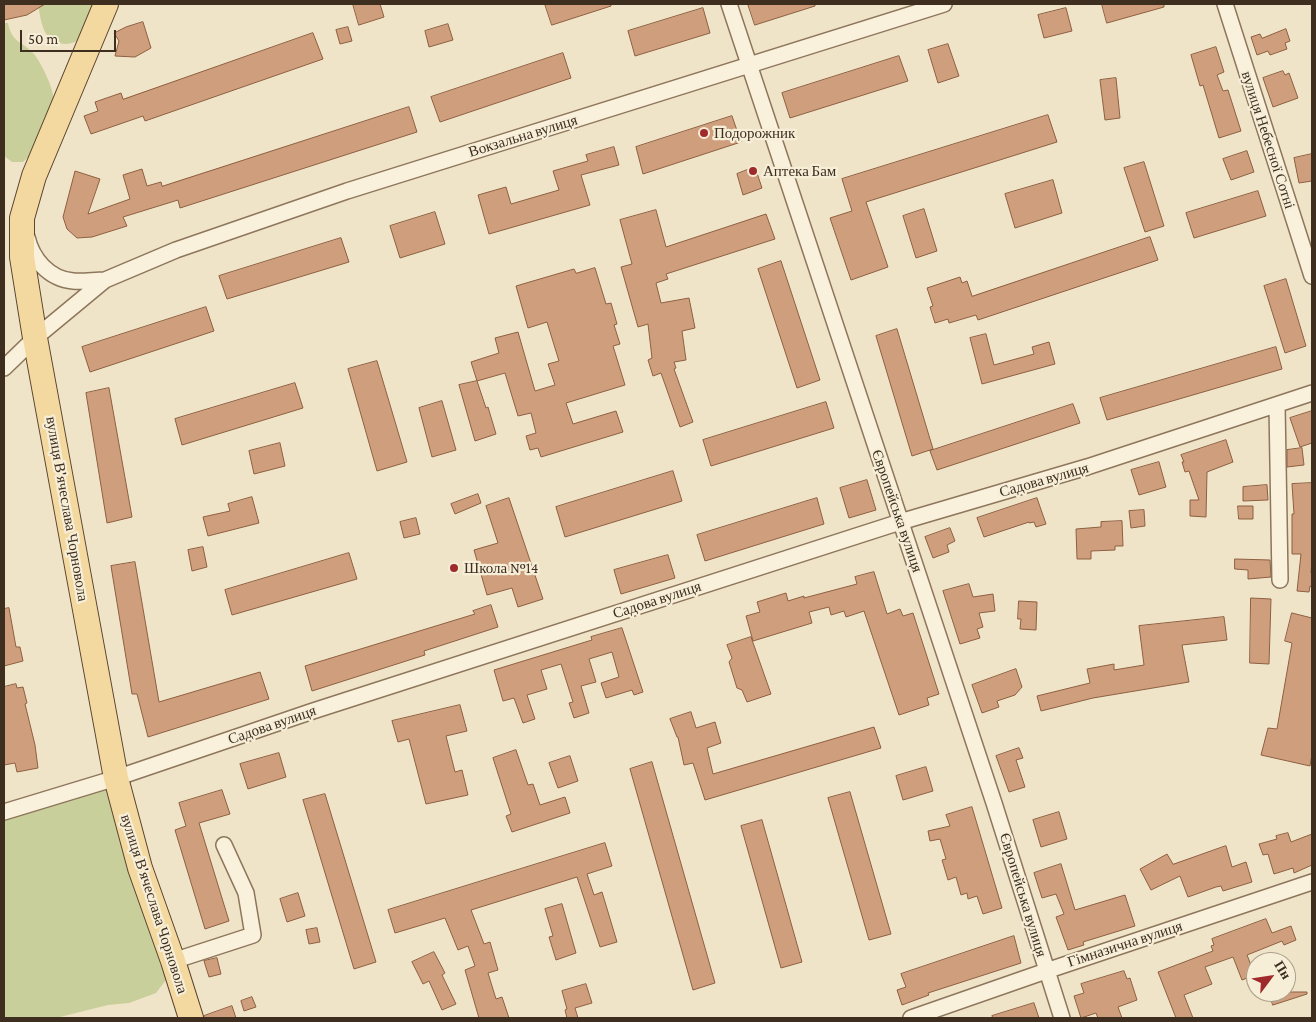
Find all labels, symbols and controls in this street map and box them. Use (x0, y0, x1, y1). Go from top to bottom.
scale bar (22, 20, 119, 52)
text: 50 m (28, 31, 58, 47)
street label: вулиця Небесної Сотні (1237, 69, 1299, 211)
street label: Вокзальна вулиця (466, 111, 580, 161)
place label: Подорожник (714, 124, 795, 142)
marker: Подорожник (698, 127, 710, 139)
place label: Аптека Бам (763, 162, 836, 180)
marker: Аптека Бам (747, 165, 759, 177)
street label: вулиця В'ячеслава Чорновола (42, 415, 92, 603)
street label: Європейська вулиця (868, 447, 926, 575)
street label: Садова вулиця (997, 459, 1091, 501)
place label: Школа №14 (464, 559, 538, 577)
marker: Школа №14 (448, 562, 460, 574)
street label: Садова вулиця (610, 577, 704, 623)
street label: Садова вулиця (226, 702, 318, 748)
street label: вулиця В'ячеслава Чорновола (116, 812, 192, 996)
street label: Європейська вулиця (996, 831, 1050, 959)
street label: Гімназична вулиця (1065, 917, 1185, 971)
north arrow (1246, 952, 1296, 1002)
text: Пн (1271, 958, 1295, 982)

